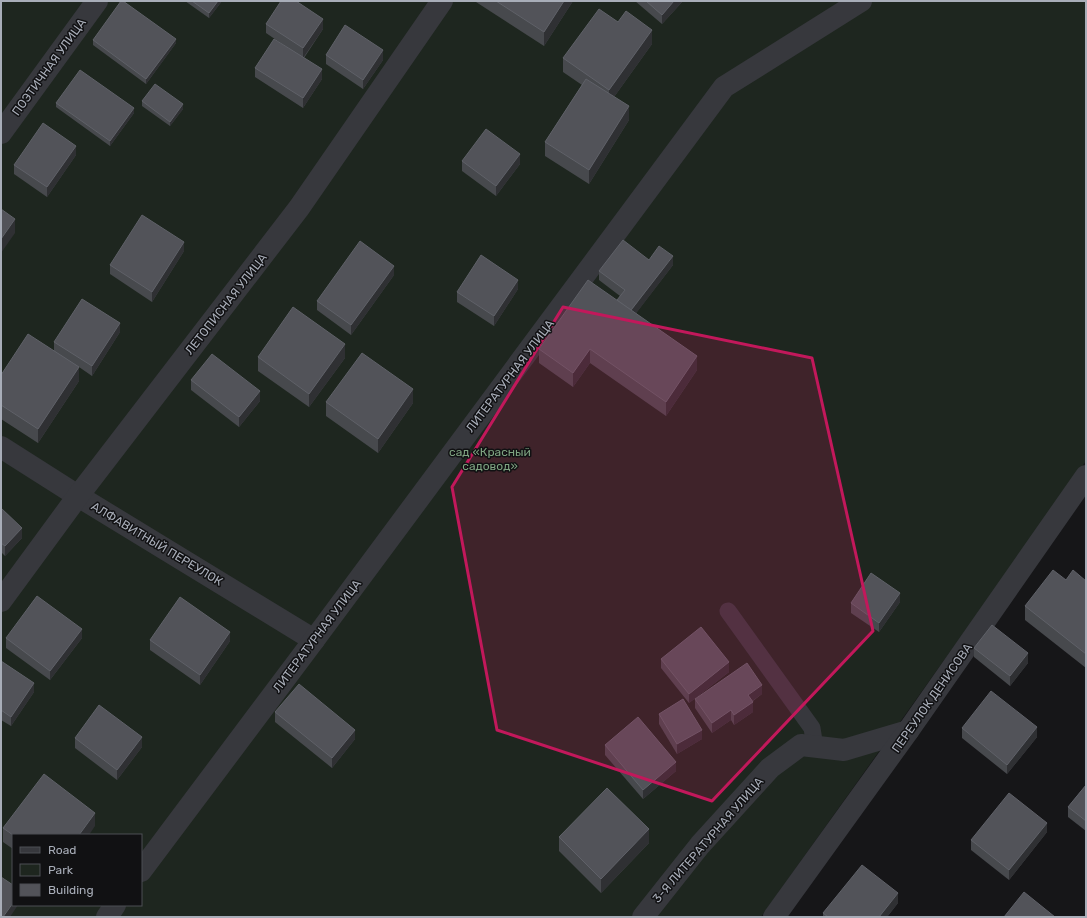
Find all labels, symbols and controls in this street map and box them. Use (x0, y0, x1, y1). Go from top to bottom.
street label: ПОЭТИЧНАЯ УЛИЦА (9, 16, 89, 118)
street label: ЛЕТОПИСНАЯ УЛИЦА (182, 251, 270, 357)
street label: ЛИТЕРАТУРНАЯ УЛИЦА (463, 317, 557, 435)
park label: сад «Красный садовод» (449, 445, 531, 473)
street label: АЛФАВИТНЫЙ ПЕРЕУЛОК (89, 499, 225, 589)
street label: ЛИТЕРАТУРНАЯ УЛИЦА (270, 577, 364, 695)
street label: ПЕРЕУЛОК ДЕНИСОВА (889, 641, 975, 755)
street label: 3-Я ЛИТЕРАТУРНАЯ УЛИЦА (650, 775, 766, 905)
legend (12, 834, 142, 906)
text: Road (48, 843, 76, 857)
text: Park (48, 863, 74, 877)
text: Building (48, 883, 94, 897)

